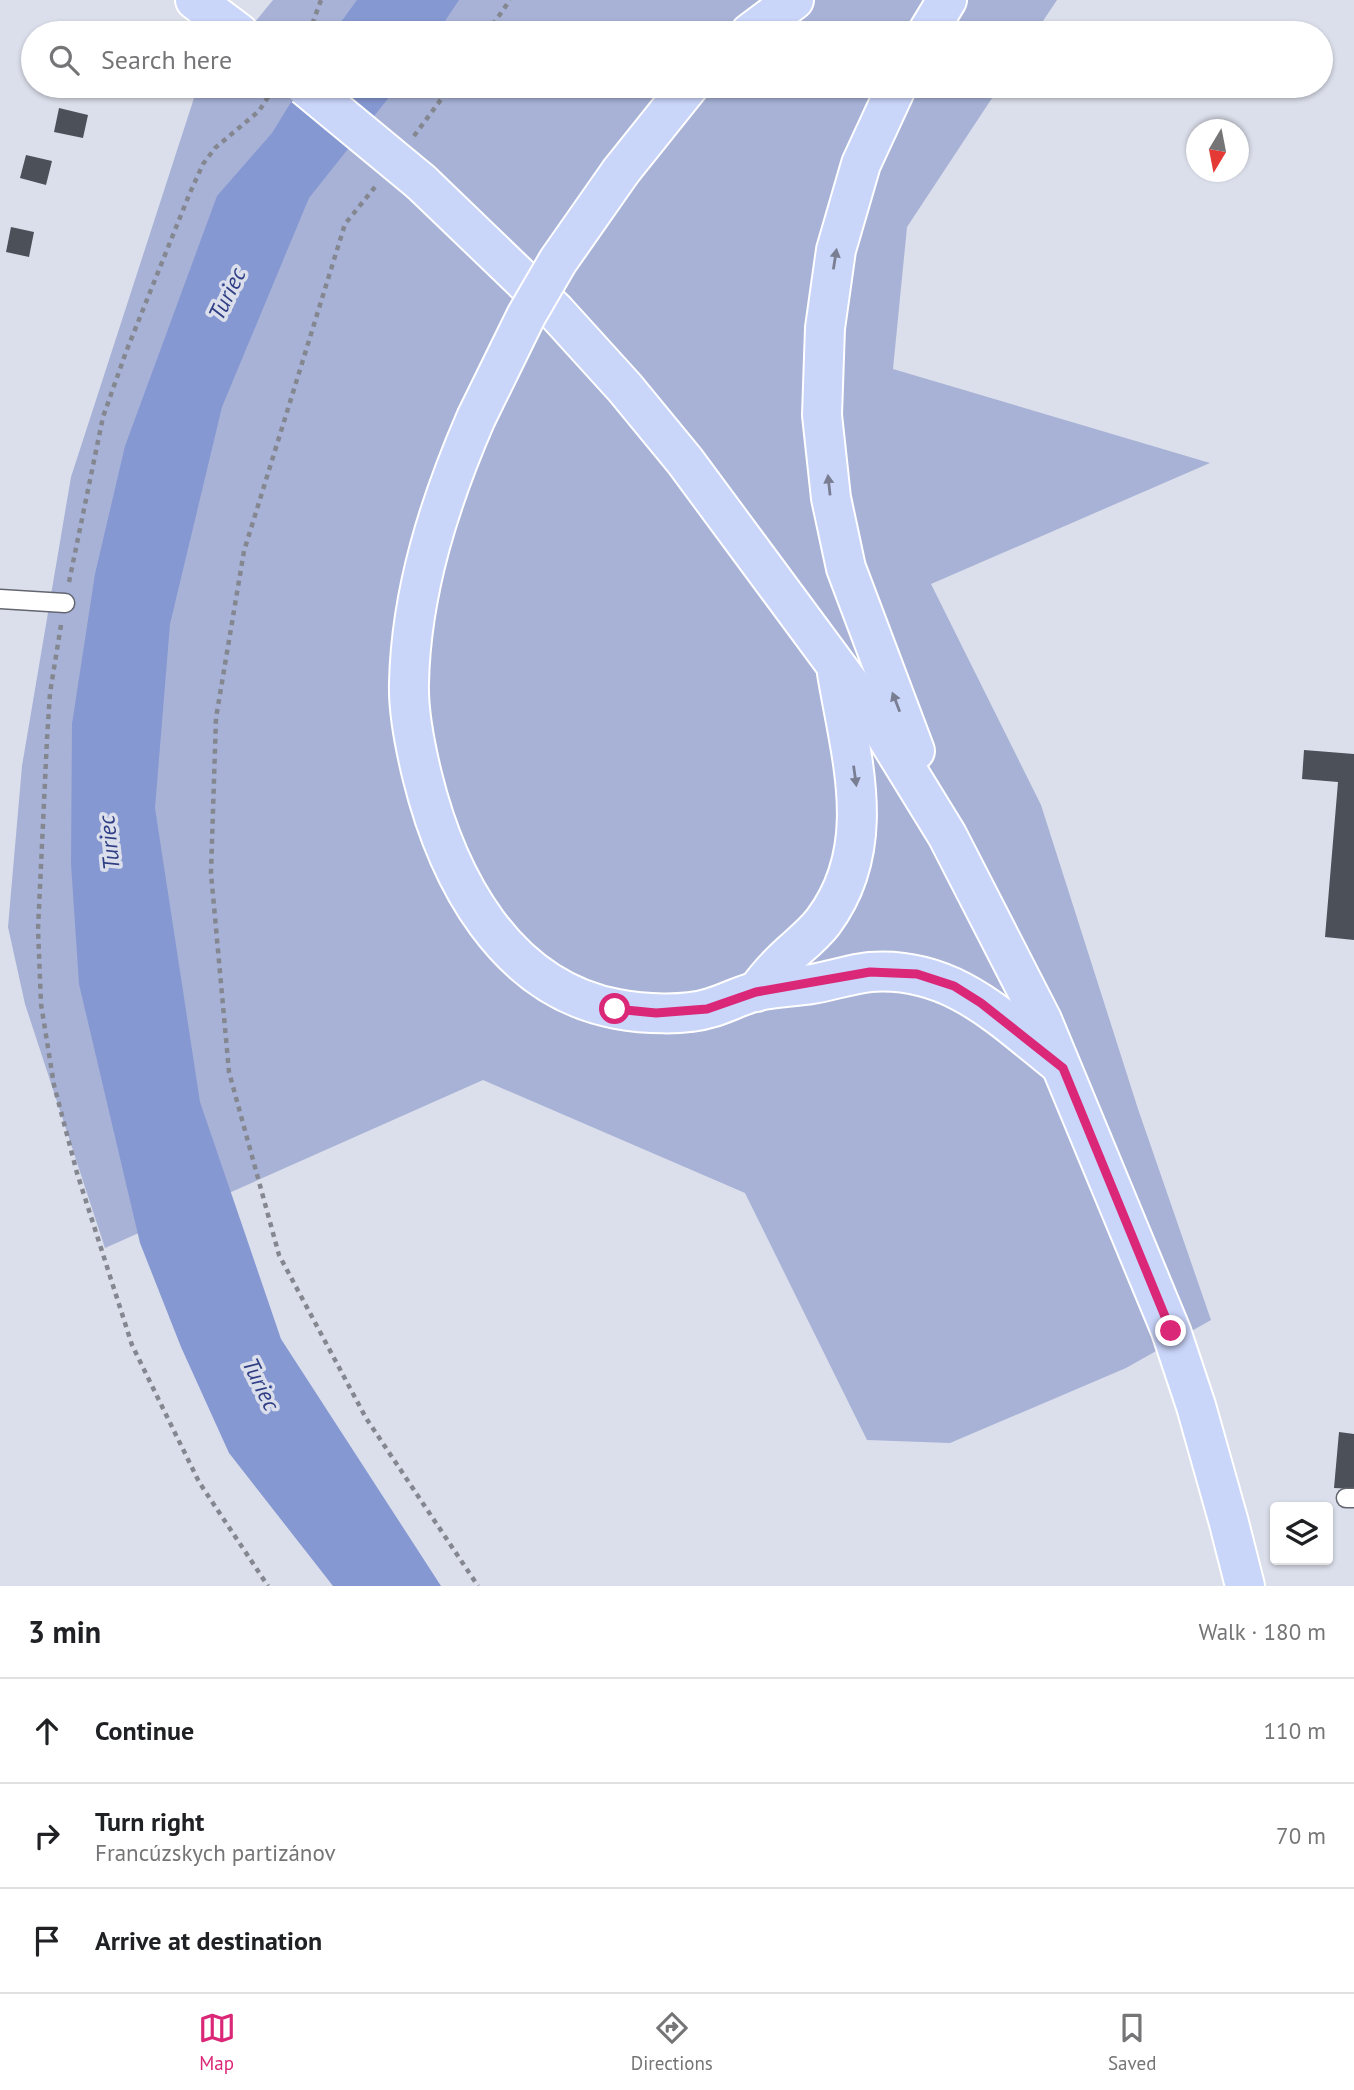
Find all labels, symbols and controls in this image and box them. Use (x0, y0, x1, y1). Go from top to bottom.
search box (21, 21, 1333, 98)
icon: search (45, 41, 83, 79)
text: Search here (101, 43, 232, 76)
north arrow (1186, 119, 1249, 182)
one-way arrow (830, 248, 841, 270)
water label: Turiec (201, 262, 252, 325)
one-way arrow (824, 474, 835, 496)
one-way arrow (891, 691, 902, 712)
one-way arrow (849, 766, 860, 788)
water label: Turiec (91, 814, 126, 872)
route start (599, 993, 630, 1024)
route end (1155, 1315, 1186, 1346)
water label: Turiec (236, 1353, 287, 1415)
map controls (1270, 1502, 1333, 1565)
button: layers (1270, 1502, 1333, 1565)
text: 3 min (28, 1612, 101, 1651)
text: Walk · 180 m (1199, 1617, 1326, 1646)
icon: ahead (28, 1712, 66, 1750)
text: Continue (95, 1714, 194, 1747)
text: 110 m (1264, 1716, 1326, 1745)
text: Turn right (95, 1805, 204, 1838)
icon: right (28, 1817, 66, 1855)
text: 70 m (1276, 1821, 1326, 1850)
text: Francúzskych partizánov (95, 1838, 336, 1867)
icon: arrive (28, 1922, 66, 1960)
text: Arrive at destination (95, 1924, 322, 1957)
tab: Map (198, 2009, 236, 2075)
tab: Directions (631, 2009, 713, 2075)
tab: Saved (1108, 2009, 1156, 2075)

